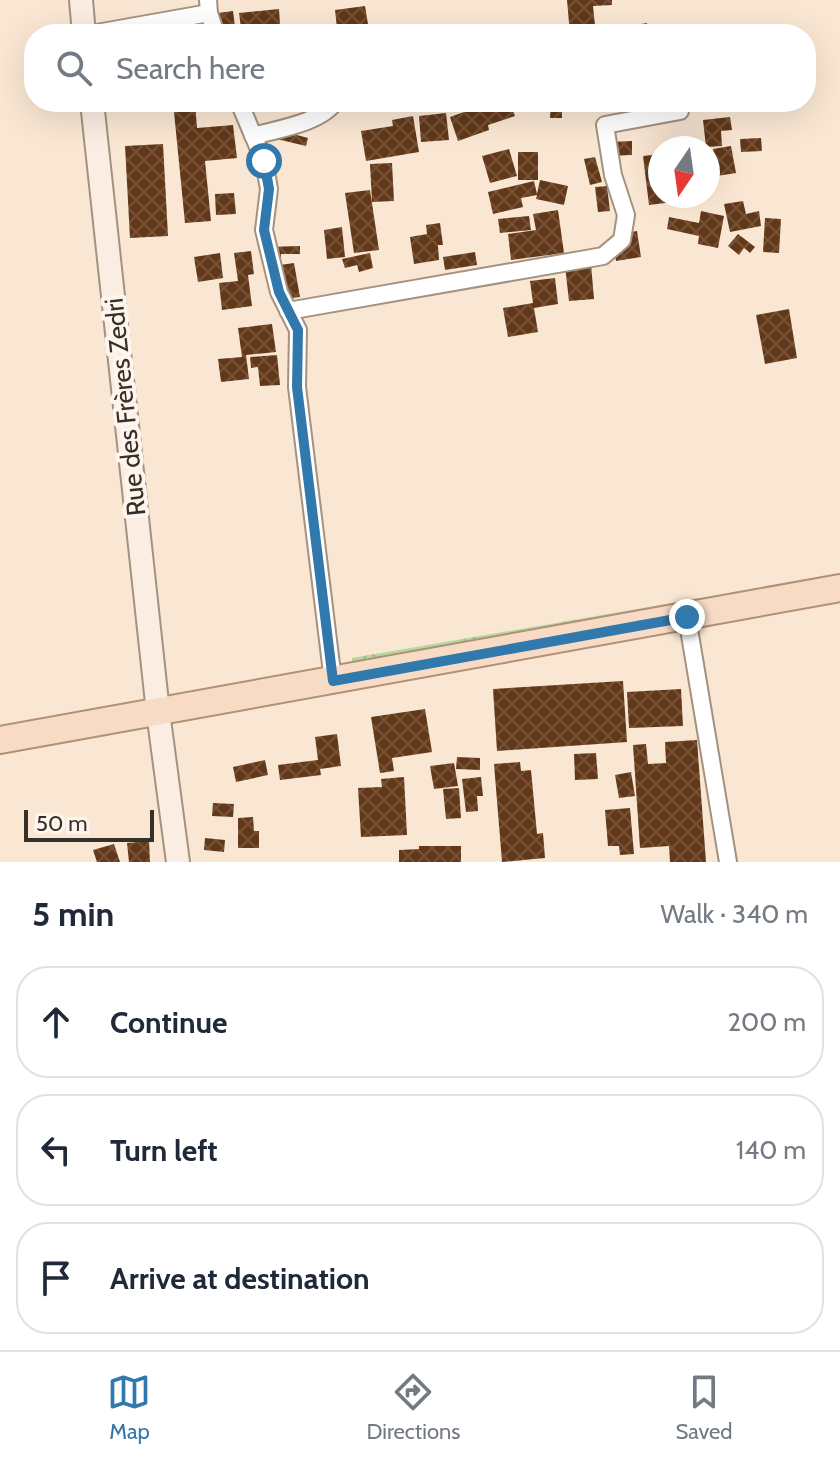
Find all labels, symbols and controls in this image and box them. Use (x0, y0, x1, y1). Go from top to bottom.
search box (24, 24, 816, 112)
icon: search (52, 46, 96, 90)
text: Search here (116, 50, 265, 87)
north arrow (648, 136, 720, 208)
route start (246, 143, 282, 179)
street label: Rue des Frères Zedri (98, 296, 152, 518)
route end (669, 599, 705, 635)
scale bar (24, 806, 154, 842)
text: 50 m (36, 810, 88, 837)
text: 5 min (32, 893, 114, 935)
text: Walk · 340 m (660, 898, 808, 930)
icon: ahead (34, 1000, 78, 1044)
text: Continue (110, 1004, 227, 1041)
text: 200 m (727, 1006, 806, 1038)
icon: left (34, 1128, 78, 1172)
text: Turn left (110, 1132, 218, 1169)
text: 140 m (736, 1134, 806, 1166)
icon: arrive (34, 1256, 78, 1300)
text: Arrive at destination (110, 1260, 370, 1297)
tab: Map (107, 1370, 151, 1445)
tab: Directions (366, 1370, 460, 1445)
tab: Saved (675, 1370, 733, 1445)

